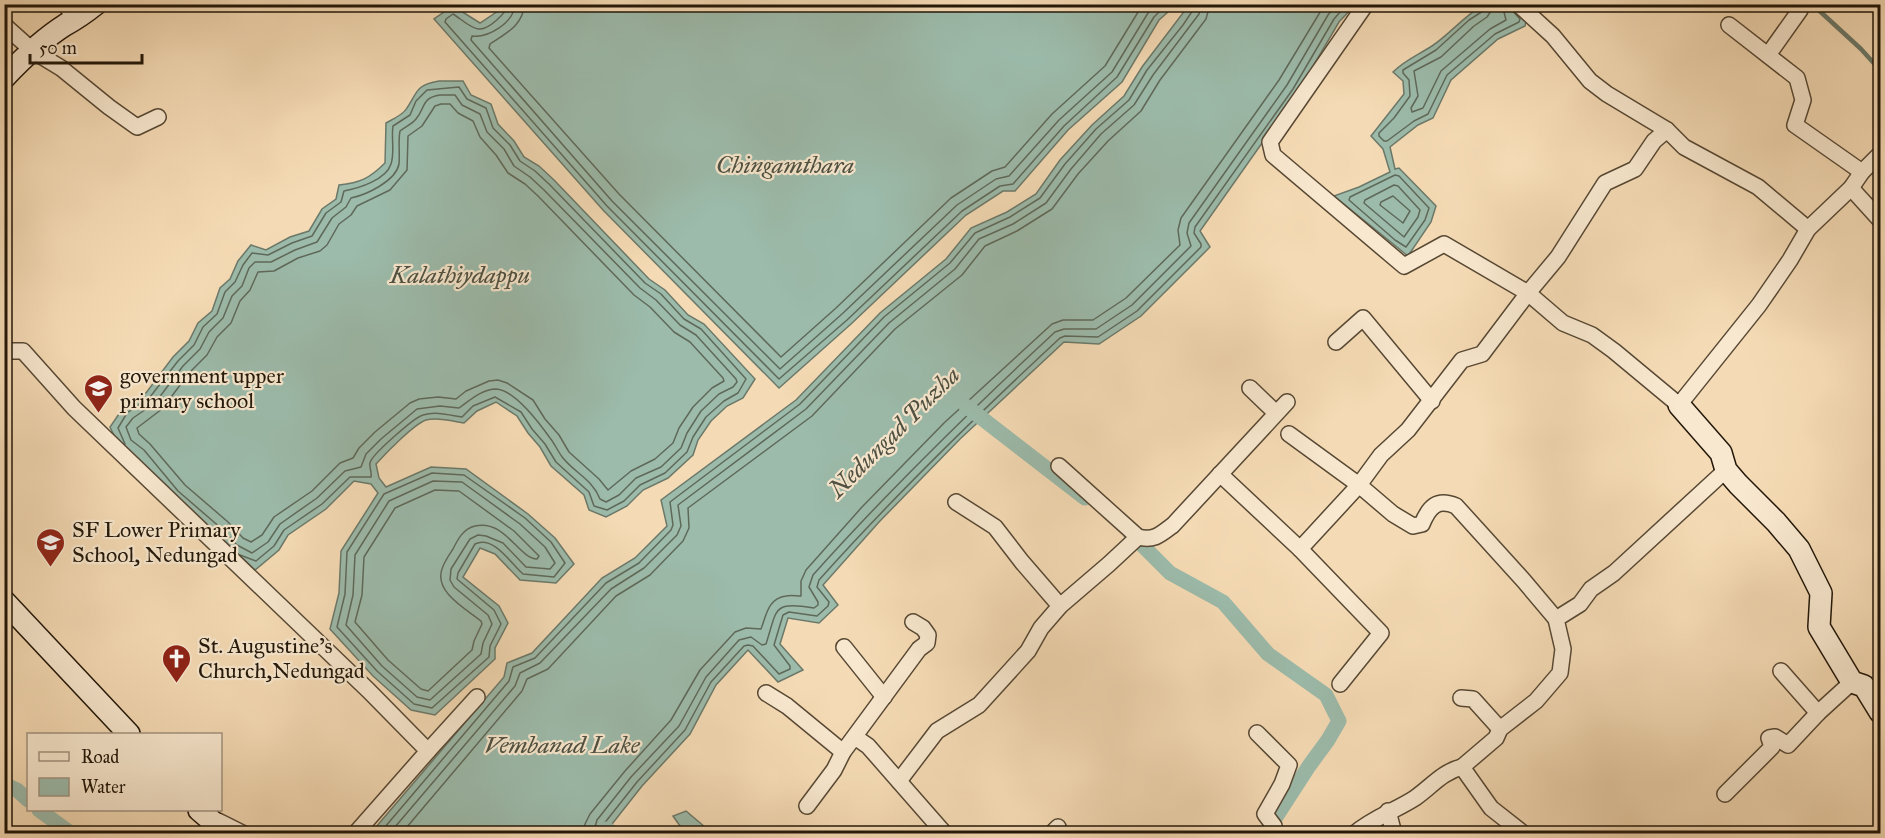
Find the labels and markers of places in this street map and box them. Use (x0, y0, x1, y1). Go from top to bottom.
place label: government upper primary school (119, 362, 285, 414)
school or university icon: government upper primary school (83, 372, 115, 414)
place label: SF Lower Primary School, Nedungad (72, 516, 241, 568)
school or university icon: SF Lower Primary School, Nedungad (35, 526, 67, 568)
place label: St. Augustine's Church,Nedungad (198, 632, 365, 684)
church icon: St. Augustine's Church,Nedungad (161, 642, 193, 684)

